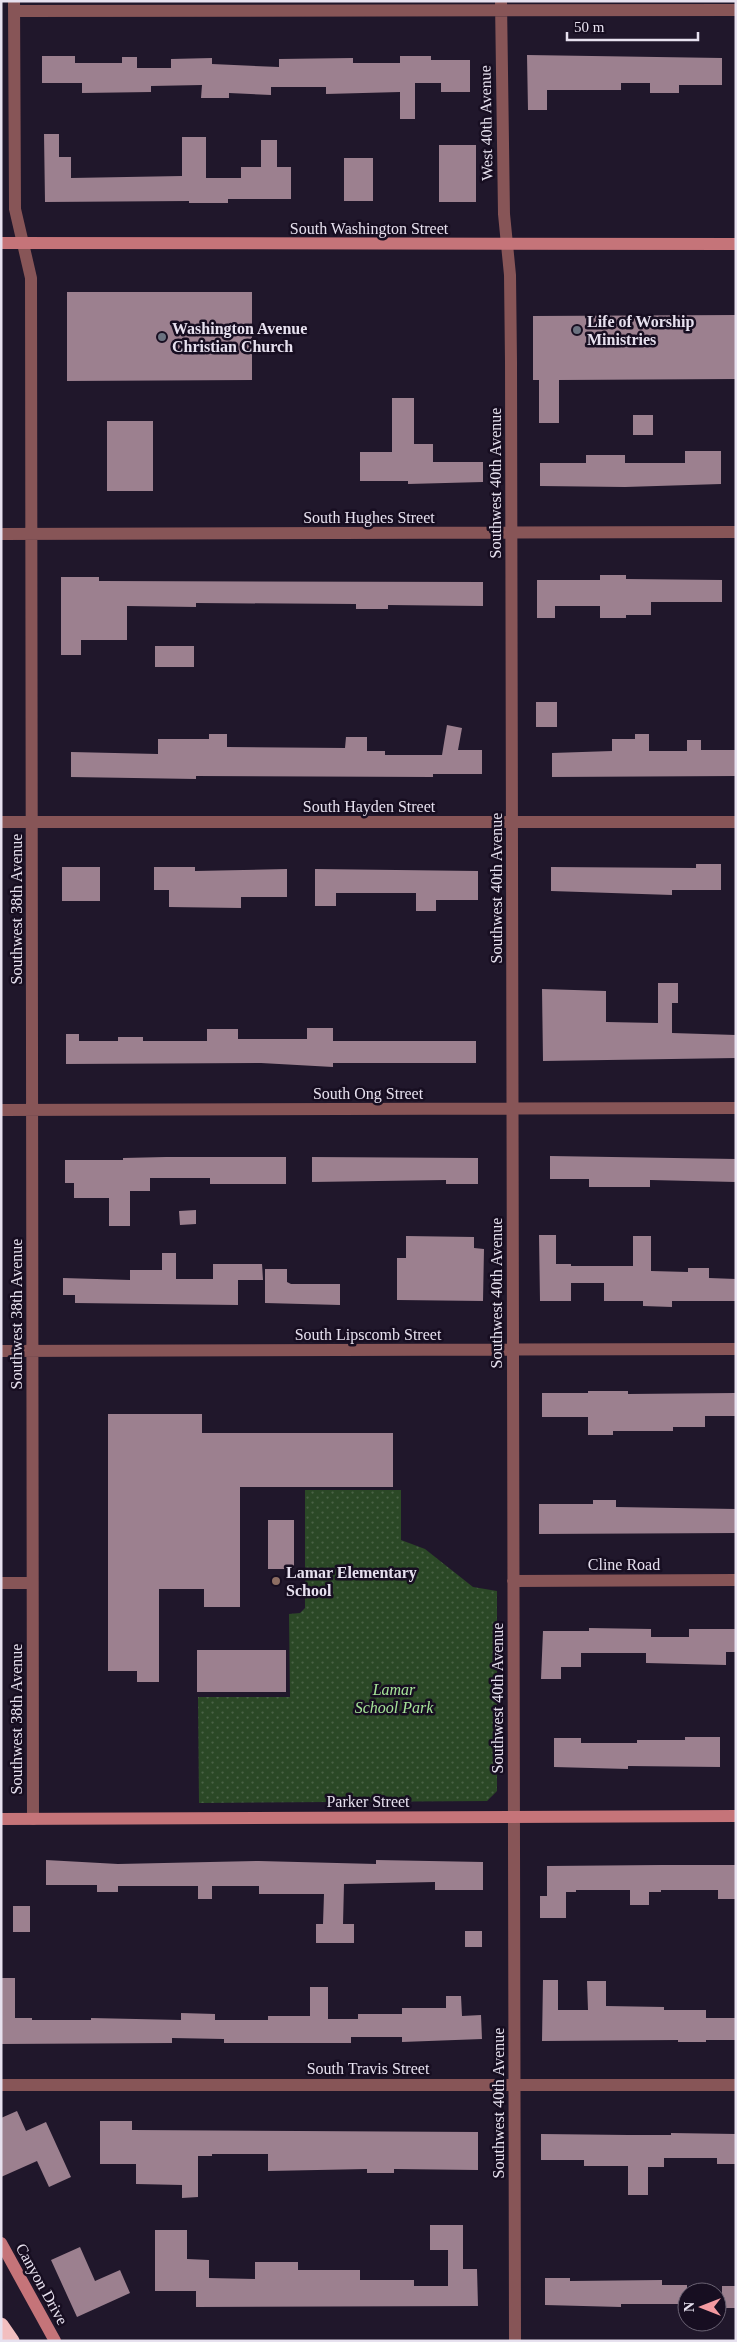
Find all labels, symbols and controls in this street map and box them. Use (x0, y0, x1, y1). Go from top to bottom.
scale bar (567, 10, 698, 42)
text: 50 m (574, 19, 605, 35)
street label: West 40th Avenue (476, 65, 496, 181)
street label: South Washington Street (290, 220, 449, 238)
place label: Life of Worship Ministries (587, 313, 694, 348)
place label: Washington Avenue Christian Church (172, 320, 307, 355)
marker: Life of Worship Ministries (571, 324, 583, 336)
marker: Washington Avenue Christian Church (156, 331, 168, 343)
street label: Southwest 40th Avenue (487, 408, 504, 558)
street label: South Hughes Street (303, 509, 435, 527)
street label: South Hayden Street (303, 798, 436, 816)
street label: Southwest 40th Avenue (488, 813, 505, 963)
street label: Southwest 38th Avenue (8, 834, 25, 984)
street label: South Ong Street (313, 1085, 424, 1103)
street label: Southwest 40th Avenue (488, 1218, 505, 1368)
street label: Southwest 38th Avenue (8, 1239, 25, 1389)
street label: South Lipscomb Street (295, 1326, 442, 1344)
street label: Cline Road (588, 1556, 660, 1573)
place label: Lamar Elementary School (286, 1564, 417, 1599)
marker: Lamar Elementary School (270, 1575, 282, 1587)
street label: Southwest 40th Avenue (489, 1623, 506, 1773)
street label: Southwest 38th Avenue (8, 1644, 25, 1794)
park label: Lamar School Park (355, 1681, 434, 1716)
street label: Parker Street (326, 1793, 410, 1810)
street label: Southwest 40th Avenue (490, 2028, 507, 2178)
street label: South Travis Street (307, 2060, 430, 2077)
street label: Canyon Drive (12, 2240, 71, 2328)
north arrow (677, 2282, 727, 2332)
text: N (682, 2302, 697, 2312)

